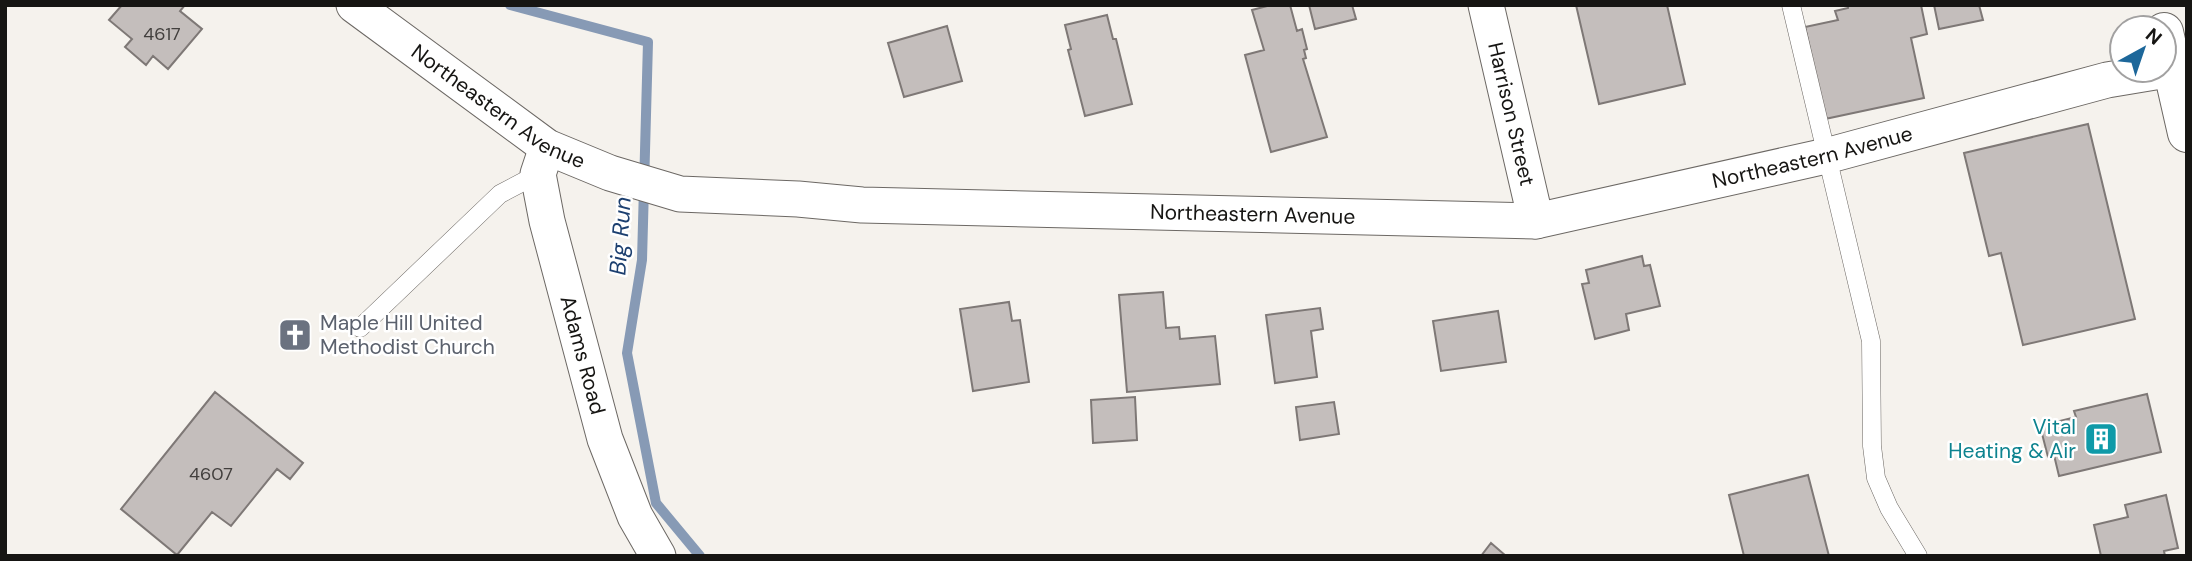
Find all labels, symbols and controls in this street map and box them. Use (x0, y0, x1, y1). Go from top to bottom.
north arrow (2108, 14, 2178, 84)
house number: 4617 (143, 22, 181, 46)
text: N (2140, 22, 2167, 50)
street label: Northeastern Avenue (406, 38, 589, 175)
street label: Harrison Street (1481, 40, 1541, 189)
street label: Northeastern Avenue (1710, 119, 1916, 195)
water label: Big Run (602, 196, 638, 276)
street label: Northeastern Avenue (1150, 198, 1356, 231)
street label: Adams Road (553, 293, 612, 417)
place label: Maple Hill United Methodist Church (320, 309, 495, 361)
church icon: Maple Hill United Methodist Church (276, 316, 314, 354)
place label: Vital Heating & Air (1948, 413, 2076, 465)
building icon: Vital Heating & Air (2082, 420, 2120, 458)
house number: 4607 (189, 462, 233, 486)

